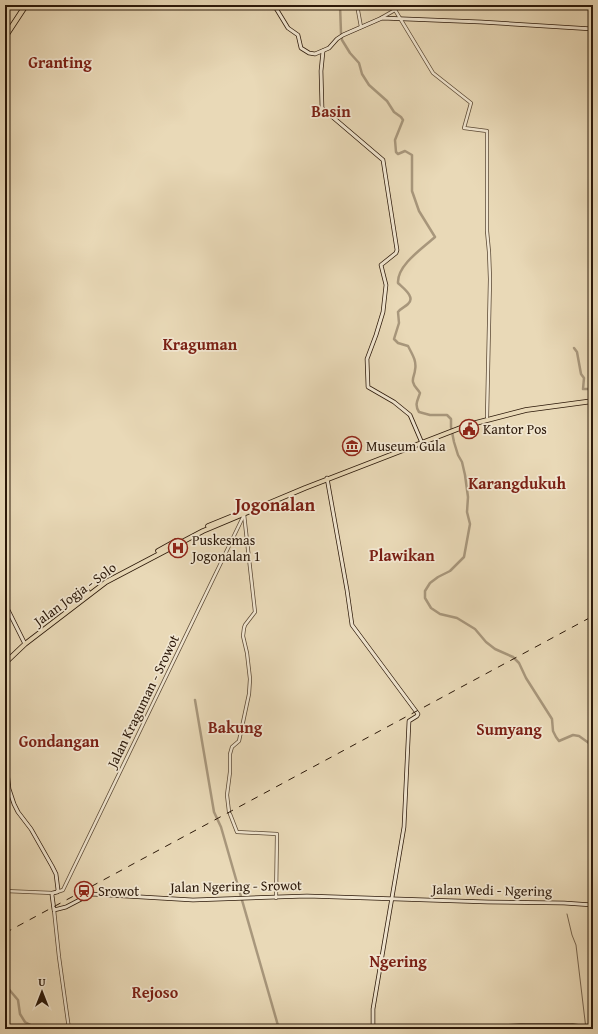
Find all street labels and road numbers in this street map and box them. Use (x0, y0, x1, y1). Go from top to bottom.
street label: Jalan Jogja - Solo (28, 557, 120, 632)
street label: Jalan Kraguman - Srowot (101, 631, 184, 773)
street label: Jalan Ngering - Srowot (168, 875, 302, 897)
street label: Jalan Wedi - Ngering (430, 879, 552, 901)

